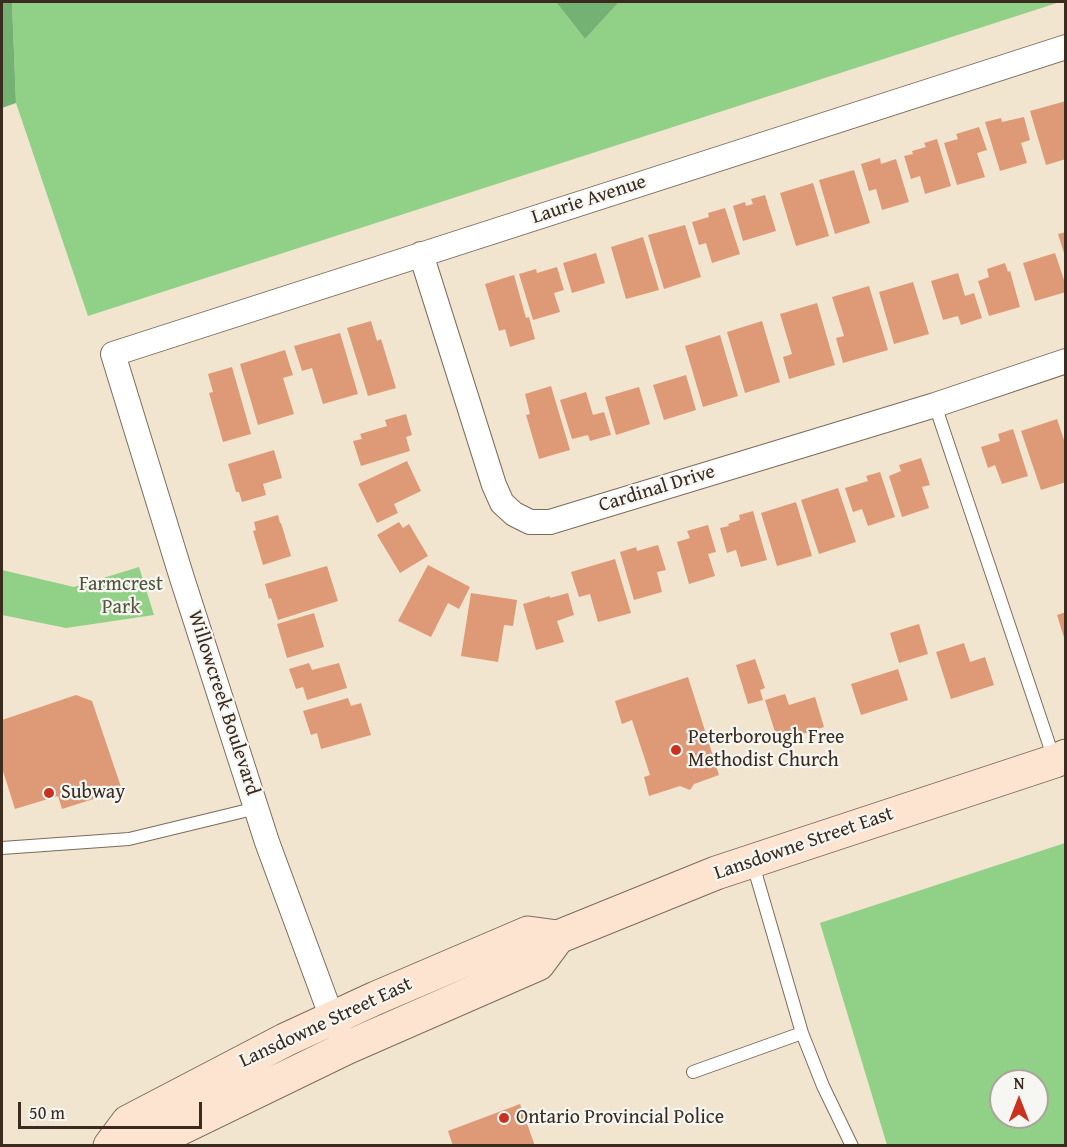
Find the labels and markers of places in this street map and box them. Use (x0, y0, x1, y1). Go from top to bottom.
place label: Peterborough Free Methodist Church (688, 726, 844, 773)
marker: Peterborough Free Methodist Church (669, 743, 683, 757)
place label: Subway (61, 781, 125, 805)
marker: Subway (42, 786, 56, 800)
place label: Ontario Provincial Police (516, 1106, 724, 1130)
marker: Ontario Provincial Police (497, 1111, 511, 1125)

